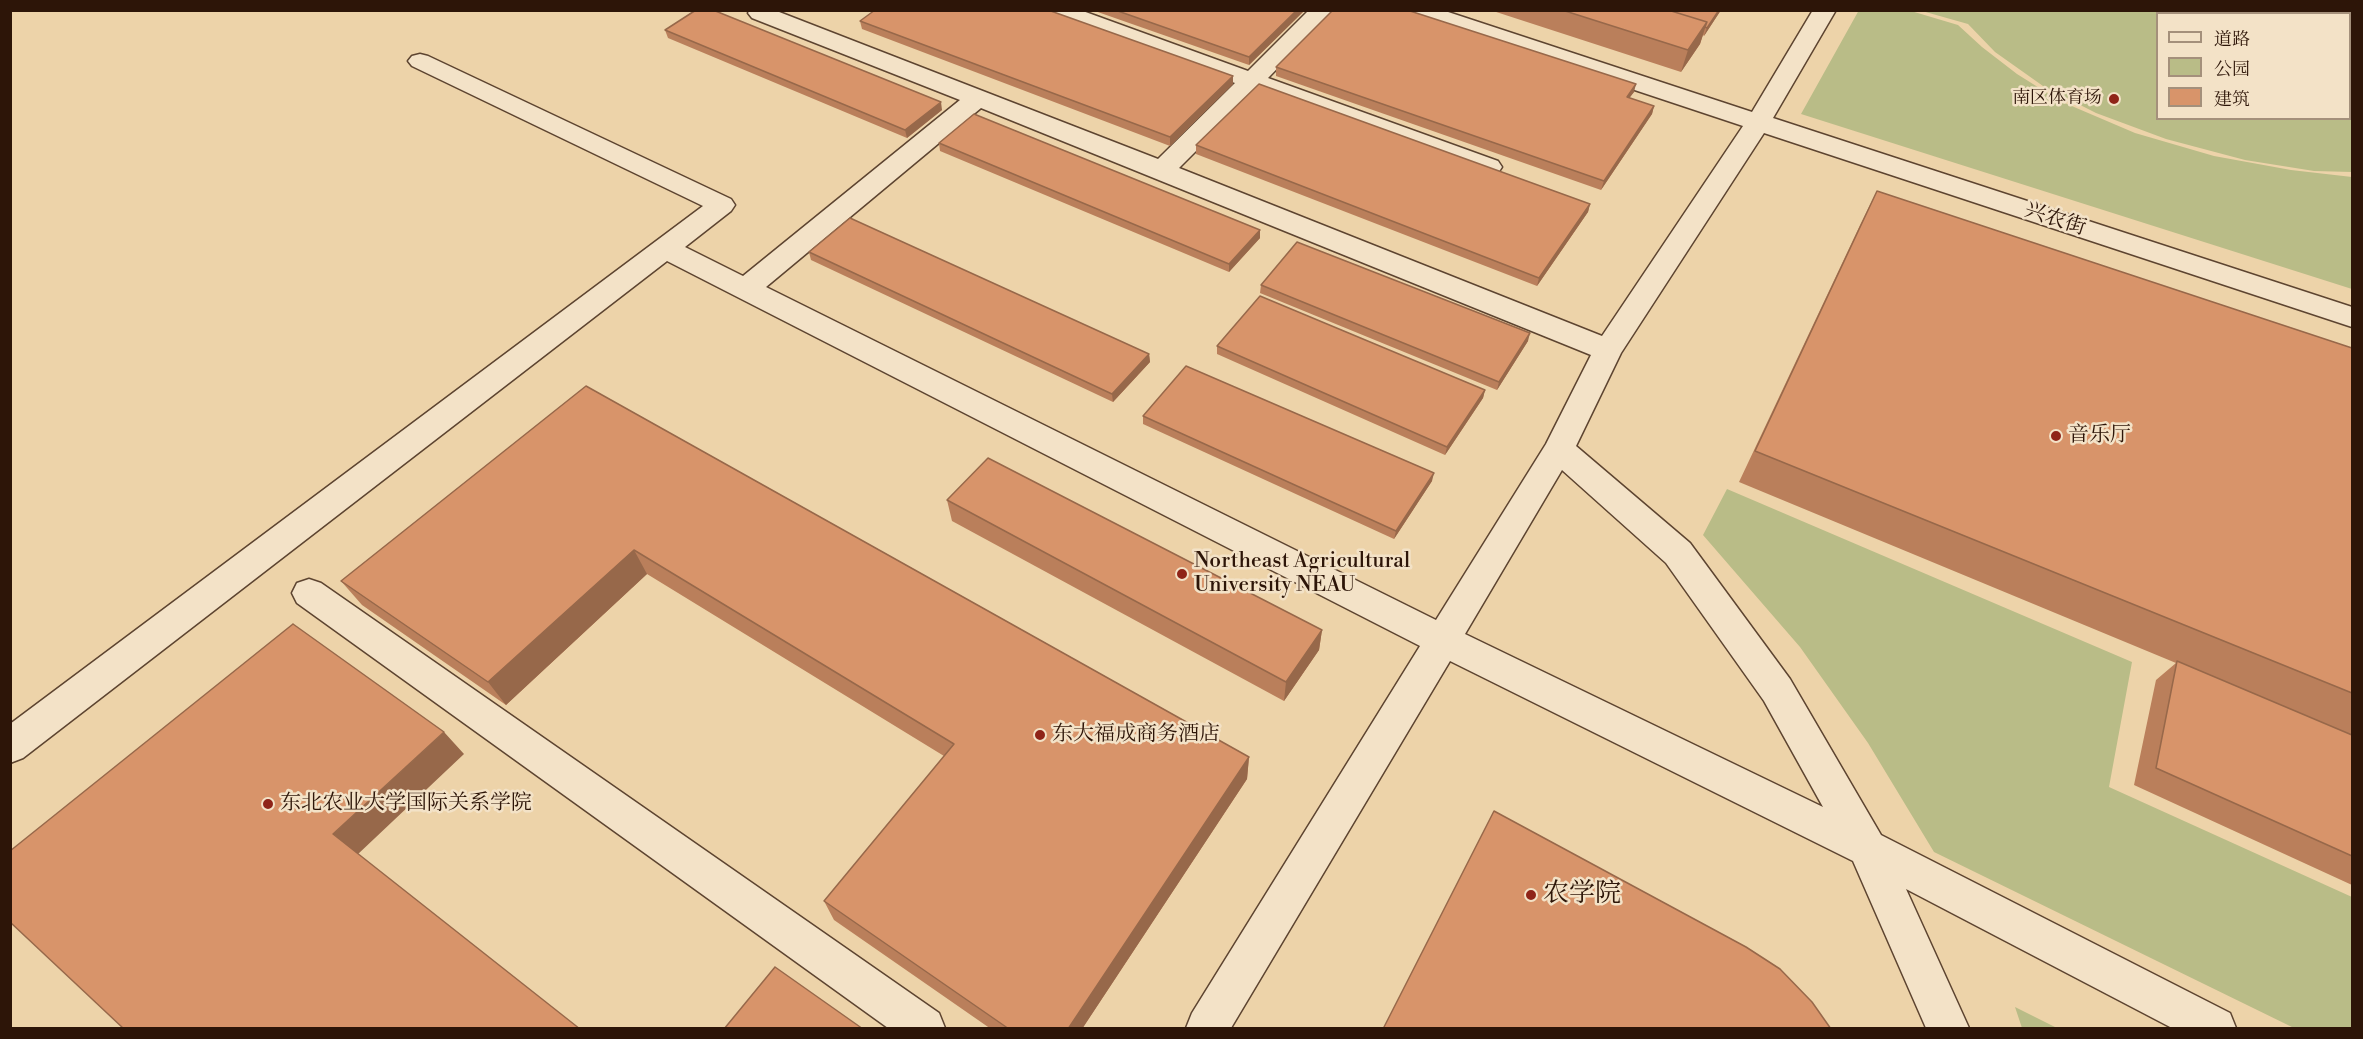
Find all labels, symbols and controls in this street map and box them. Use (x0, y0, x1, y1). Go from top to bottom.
legend (2156, 12, 2351, 120)
text: 道路 (2214, 28, 2250, 51)
text: 公园 (2214, 58, 2250, 81)
place label: 南区体育场 (2012, 88, 2102, 110)
text: 建筑 (2214, 88, 2250, 111)
marker: 南区体育场 (2107, 92, 2121, 106)
street label: 兴农街 (2021, 198, 2089, 242)
place label: 音乐厅 (2068, 423, 2131, 449)
marker: 音乐厅 (2049, 429, 2063, 443)
place label: Northeast Agricultural University NEAU (1194, 549, 1410, 599)
marker: Northeast Agricultural University NEAU (1175, 567, 1189, 581)
place label: 东大福成商务酒店 (1052, 722, 1220, 748)
marker: 东大福成商务酒店 (1033, 728, 1047, 742)
place label: 东北农业大学国际关系学院 (280, 791, 532, 817)
marker: 东北农业大学国际关系学院 (261, 797, 275, 811)
place label: 农学院 (1543, 879, 1621, 911)
marker: 农学院 (1524, 888, 1538, 902)

